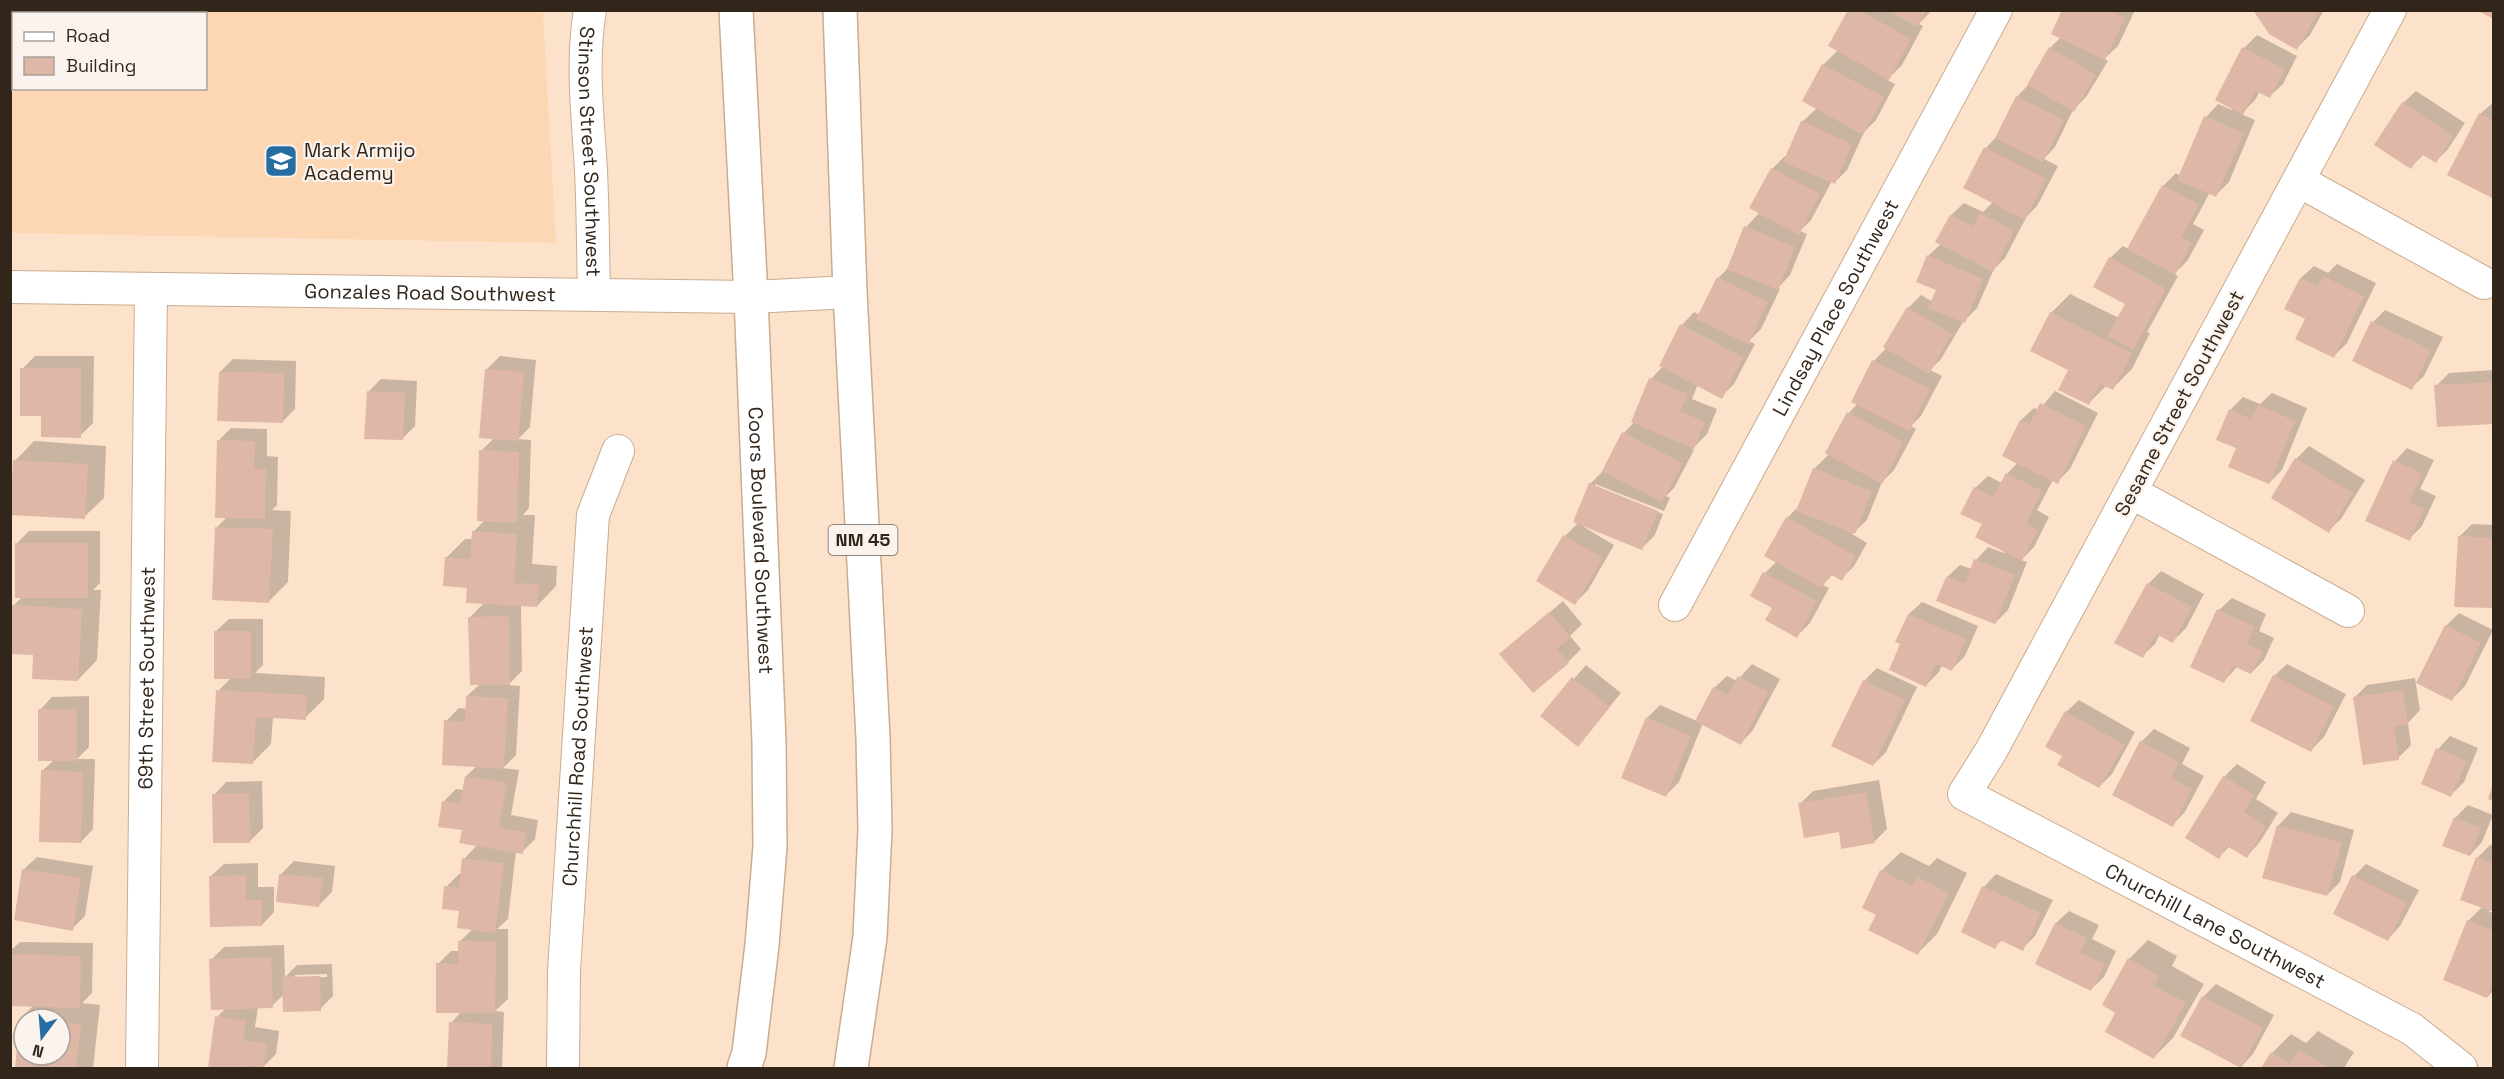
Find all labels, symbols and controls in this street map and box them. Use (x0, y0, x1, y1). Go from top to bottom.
legend (12, 12, 207, 90)
text: Road (66, 24, 110, 47)
street label: Stinson Street Southwest (573, 25, 607, 277)
text: Building (66, 54, 136, 77)
place label: Mark Armijo Academy (304, 137, 416, 186)
school or university icon: Mark Armijo Academy (263, 143, 299, 179)
street label: Lindsay Place Southwest (1766, 195, 1905, 420)
street label: Gonzales Road Southwest (304, 278, 556, 307)
street label: Sesame Street Southwest (2108, 286, 2250, 520)
street label: Coors Boulevard Southwest (742, 406, 779, 675)
road number: NM 45 (828, 525, 898, 555)
street label: 69th Street Southwest (132, 566, 161, 790)
street label: Churchhill Road Southwest (556, 626, 599, 887)
street label: Churchill Lane Southwest (2100, 857, 2330, 994)
north arrow (12, 1007, 72, 1067)
text: N (30, 1039, 46, 1063)

